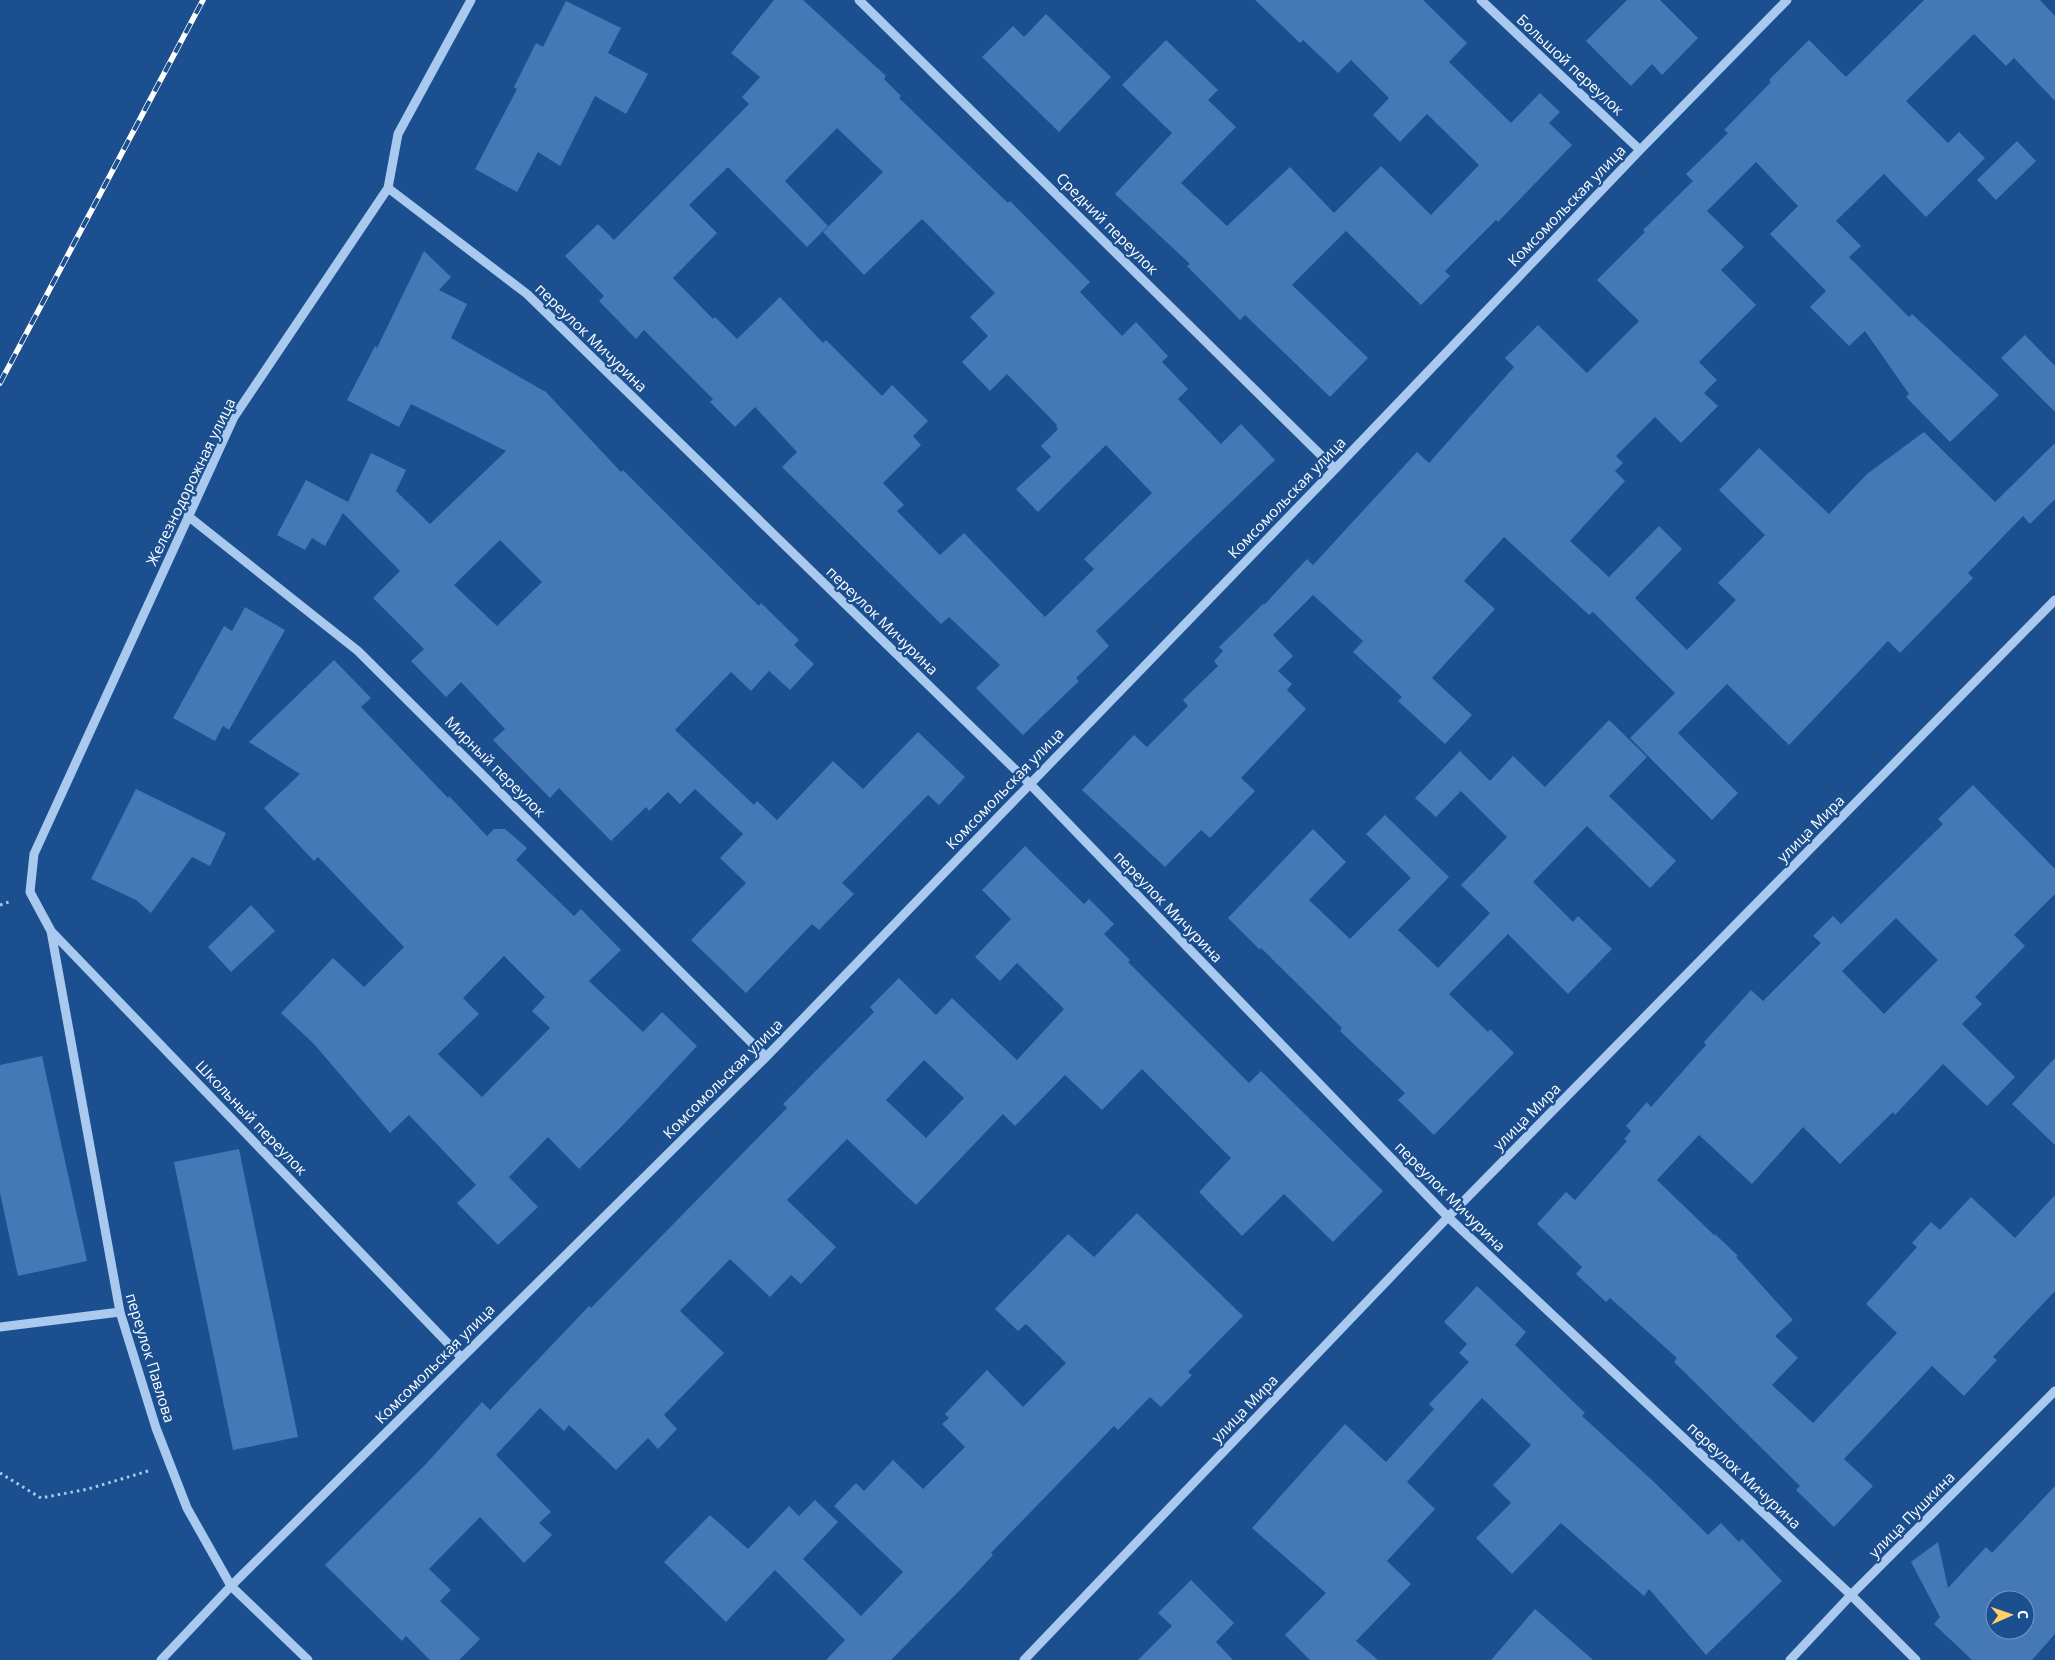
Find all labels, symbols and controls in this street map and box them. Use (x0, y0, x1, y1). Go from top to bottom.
street label: Большой переулок (1513, 9, 1629, 119)
street label: Комсомольская улица (1503, 140, 1630, 270)
street label: Средний переулок (1052, 168, 1163, 279)
street label: переулок Мичурина (531, 279, 652, 396)
street label: Железнодорожная улица (141, 394, 239, 569)
street label: Комсомольская улица (1223, 432, 1350, 562)
street label: переулок Мичурина (822, 562, 943, 679)
street label: Мирный переулок (441, 712, 551, 821)
street label: Комсомольская улица (941, 723, 1068, 853)
street label: улица Мира (1772, 790, 1848, 866)
street label: переулок Мичурина (1110, 846, 1227, 967)
street label: Комсомольская улица (658, 1014, 787, 1143)
street label: Школьный переулок (192, 1056, 312, 1179)
street label: улица Мира (1488, 1078, 1564, 1154)
street label: переулок Мичурина (1391, 1137, 1510, 1256)
street label: переулок Павлова (122, 1290, 180, 1425)
street label: Комсомольская улица (370, 1299, 499, 1428)
street label: улица Мира (1207, 1370, 1282, 1447)
street label: переулок Мичурина (1684, 1417, 1806, 1533)
street label: улица Пушкина (1864, 1467, 1959, 1562)
north arrow (1985, 1590, 2035, 1640)
text: С (2014, 1610, 2033, 1619)

